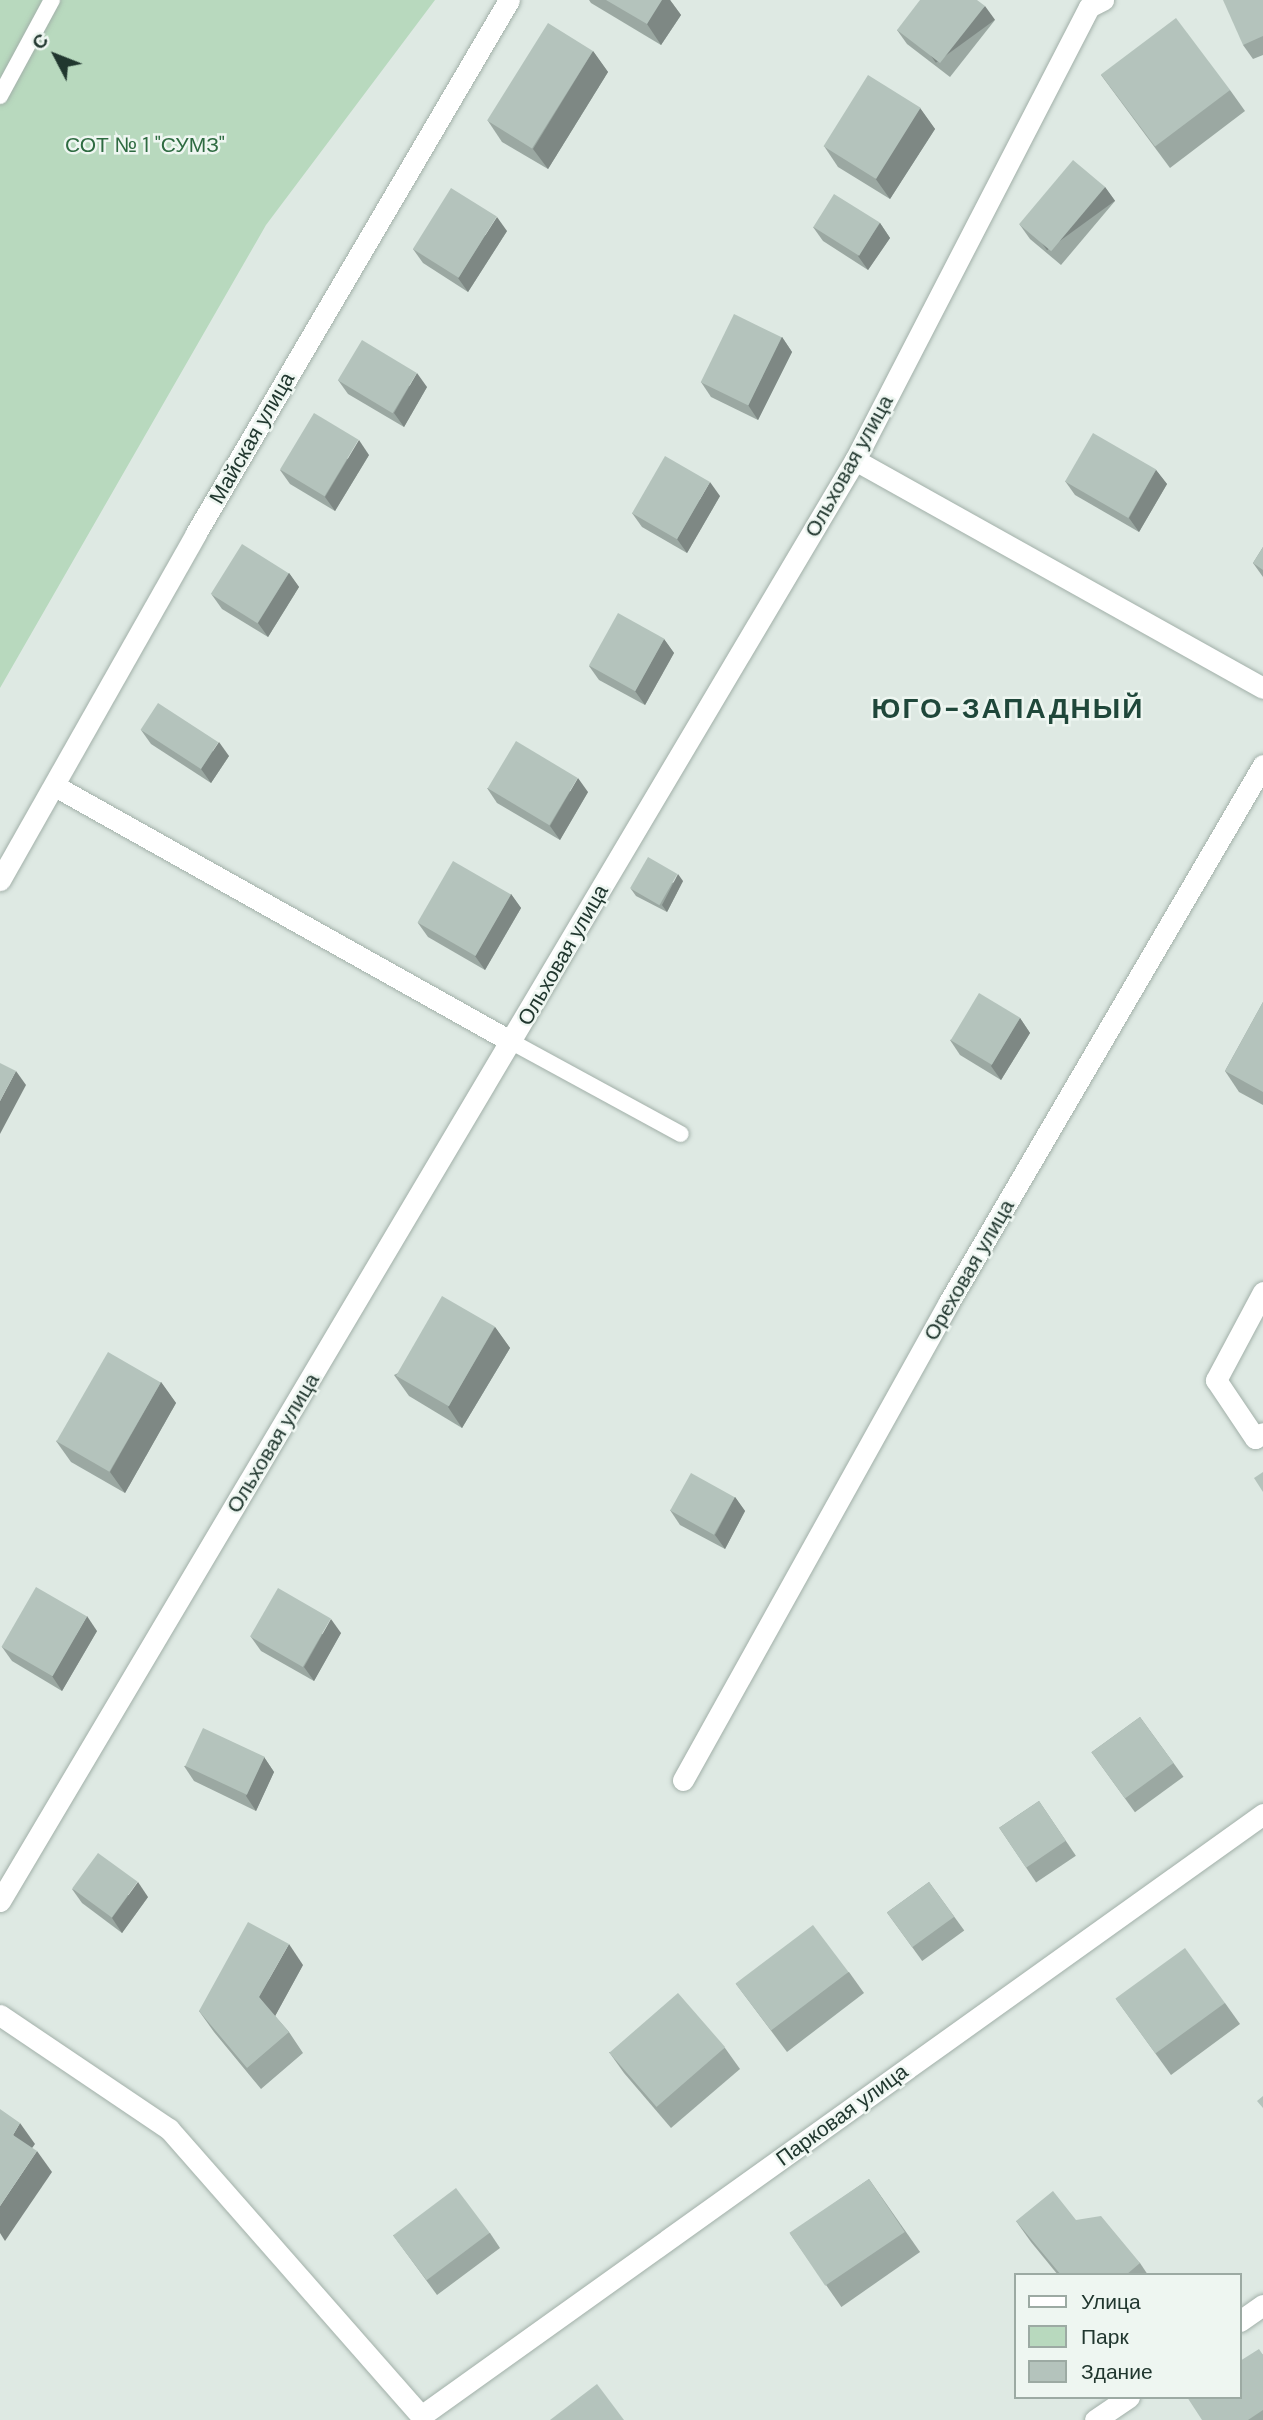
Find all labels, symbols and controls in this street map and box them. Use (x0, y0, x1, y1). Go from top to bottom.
north arrow (21, 21, 91, 91)
text: С (26, 28, 54, 55)
park label: СОТ № 1 "СУМЗ" (65, 132, 225, 158)
street label: Майская улица (204, 368, 300, 508)
street label: Ольховая улица (800, 391, 898, 541)
district label: ЮГО-ЗАПАДНЫЙ (873, 692, 1143, 726)
street label: Ольховая улица (512, 880, 614, 1030)
street label: Ореховая улица (918, 1195, 1020, 1345)
street label: Ольховая улица (221, 1369, 325, 1517)
street label: Парковая улица (771, 2059, 913, 2171)
legend (1014, 2273, 1242, 2399)
text: Улица (1081, 2288, 1141, 2316)
text: Парк (1081, 2323, 1129, 2351)
text: Здание (1081, 2358, 1153, 2386)

